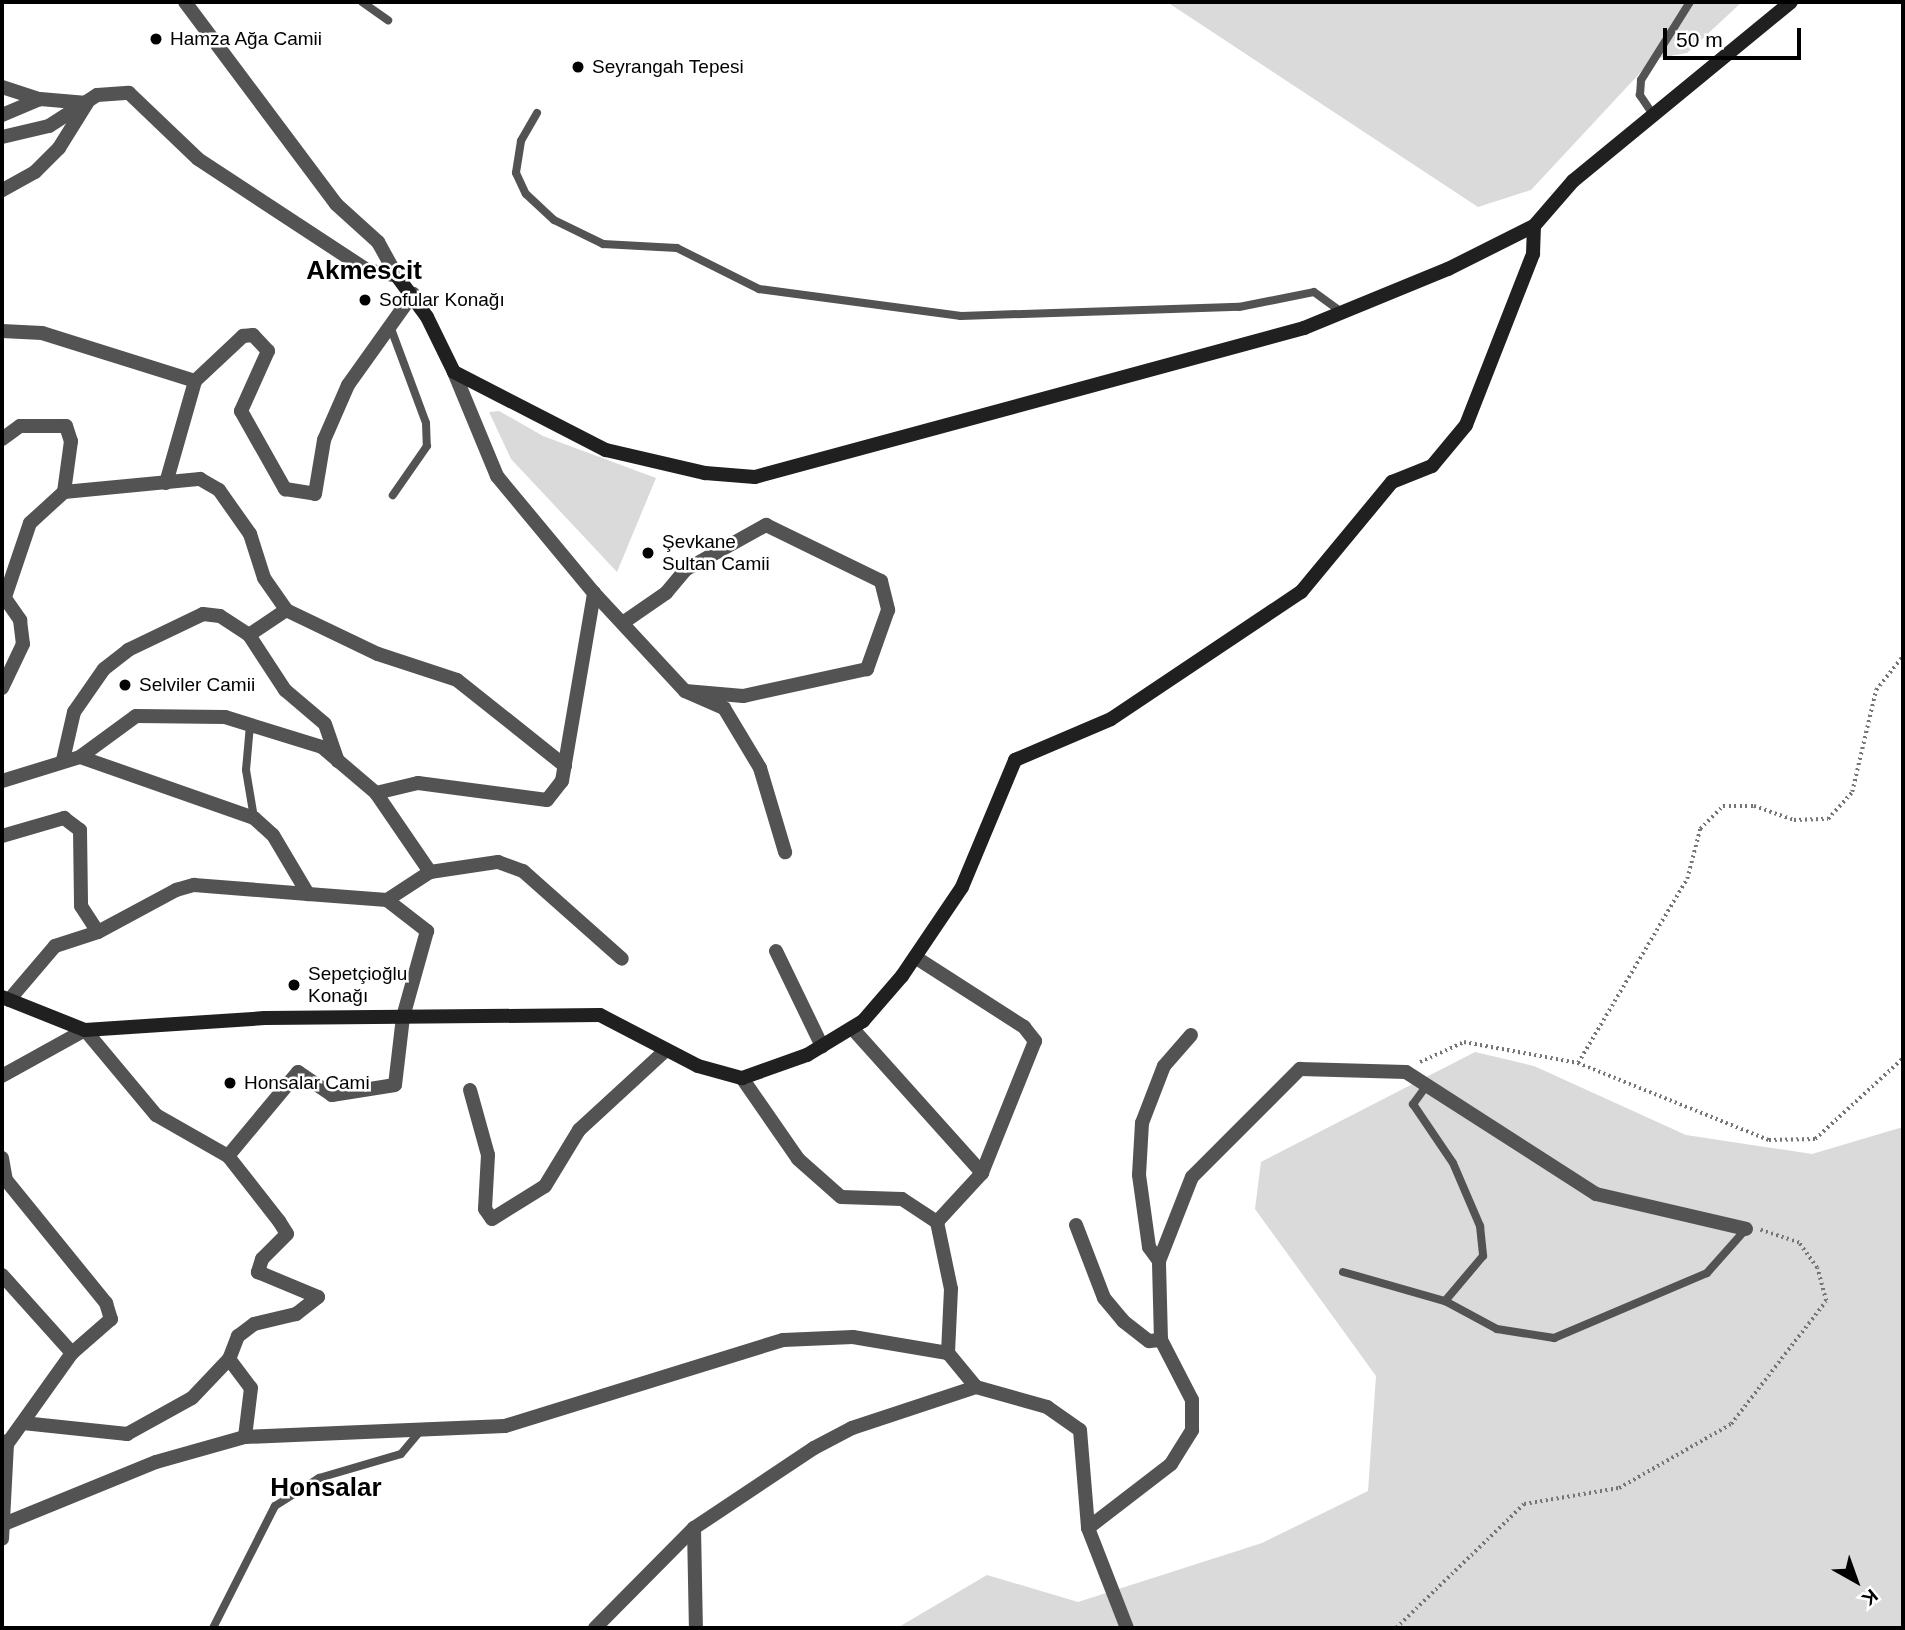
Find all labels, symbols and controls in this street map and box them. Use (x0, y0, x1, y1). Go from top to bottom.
scale bar (1667, 14, 1805, 58)
place label: Hamza Ağa Camii (170, 28, 323, 50)
text: 50 m (1676, 28, 1723, 51)
marker: Hamza Ağa Camii (148, 31, 164, 47)
place label: Seyrangah Tepesi (592, 56, 744, 78)
marker: Seyrangah Tepesi (570, 59, 586, 75)
district label: Akmescit (306, 255, 422, 287)
place label: Sofular Konağı (379, 289, 505, 311)
marker: Sofular Konağı (357, 292, 373, 308)
place label: Şevkane Sultan Camii (662, 531, 770, 575)
marker: Şevkane Sultan Camii (640, 545, 656, 561)
place label: Selviler Camii (139, 674, 255, 696)
marker: Selviler Camii (117, 677, 133, 693)
place label: Sepetçioğlu Konağı (308, 963, 407, 1007)
marker: Sepetçioğlu Konağı (286, 977, 302, 993)
place label: Honsalar Cami (244, 1072, 370, 1094)
marker: Honsalar Cami (222, 1075, 238, 1091)
district label: Honsalar (270, 1472, 382, 1504)
north arrow (1821, 1546, 1891, 1616)
text: K (1858, 1585, 1882, 1610)

